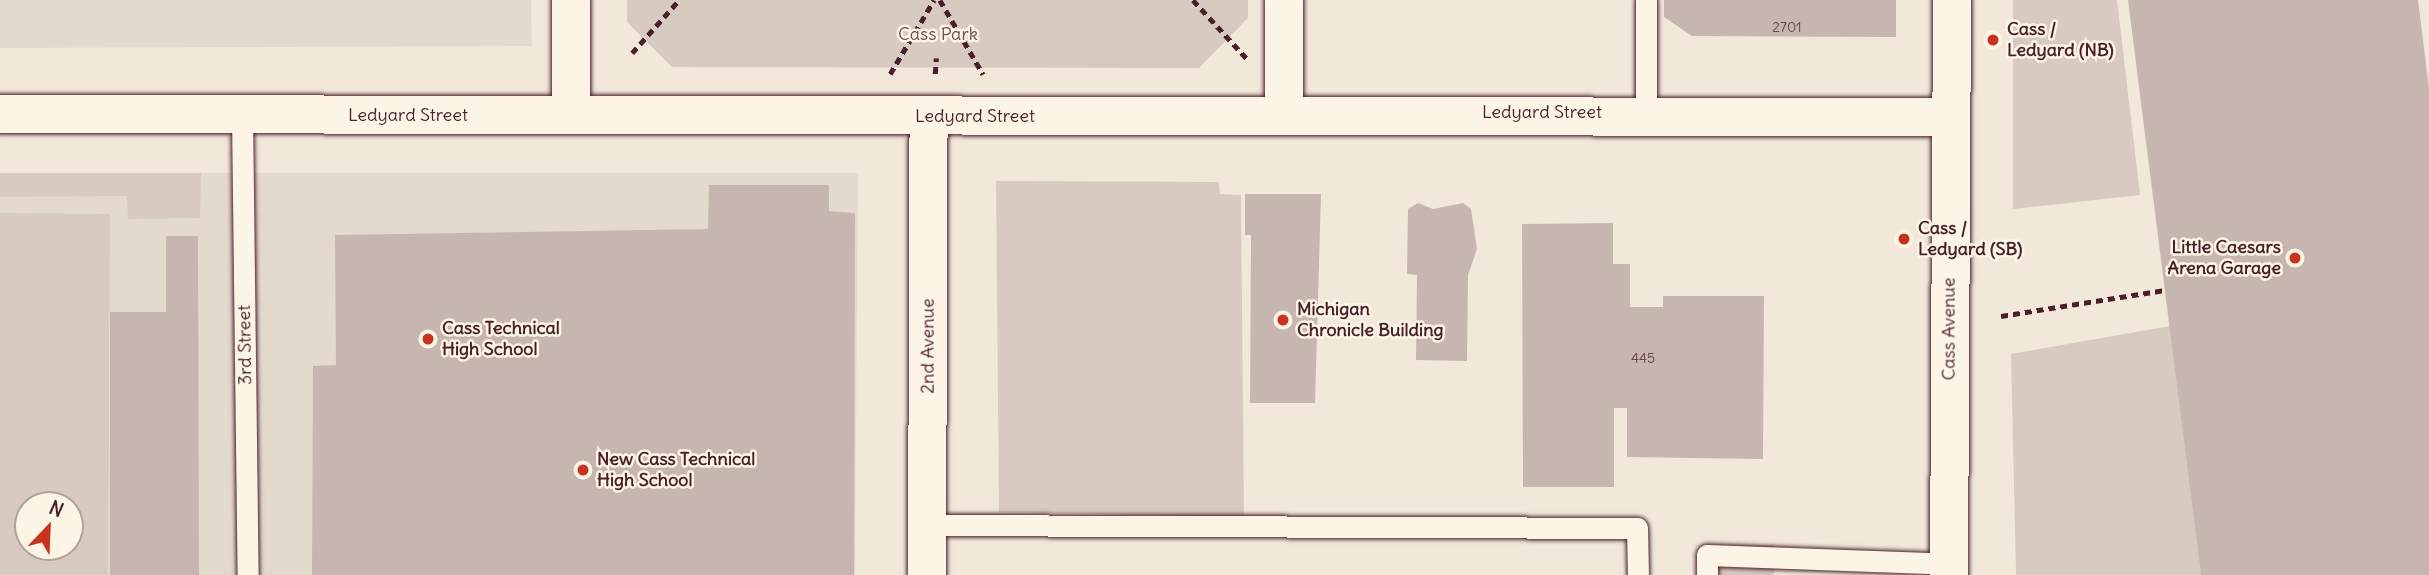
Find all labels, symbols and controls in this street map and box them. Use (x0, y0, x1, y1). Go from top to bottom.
house number: 2701 (1772, 19, 1802, 35)
place label: Cass / Ledyard (NB) (2007, 19, 2114, 61)
park label: Cass Park (898, 23, 978, 45)
marker: Cass / Ledyard (NB) (1985, 32, 2001, 48)
street label: Ledyard Street (1482, 101, 1602, 123)
street label: Ledyard Street (348, 104, 468, 126)
street label: Ledyard Street (915, 105, 1035, 127)
place label: Cass / Ledyard (SB) (1918, 218, 2022, 260)
marker: Cass / Ledyard (SB) (1896, 231, 1912, 247)
place label: Little Caesars Arena Garage (2168, 237, 2281, 280)
marker: Little Caesars Arena Garage (2287, 250, 2303, 266)
street label: Cass Avenue (1938, 278, 1960, 380)
street label: 2nd Avenue (917, 298, 939, 394)
place label: Michigan Chronicle Building (1297, 299, 1444, 342)
street label: 3rd Street (234, 305, 256, 385)
marker: Michigan Chronicle Building (1275, 312, 1291, 328)
place label: Cass Technical High School (442, 318, 560, 360)
marker: Cass Technical High School (420, 331, 436, 347)
house number: 445 (1631, 350, 1655, 366)
place label: New Cass Technical High School (597, 449, 755, 491)
marker: New Cass Technical High School (575, 462, 591, 478)
north arrow (14, 491, 84, 561)
text: N (46, 495, 67, 522)

